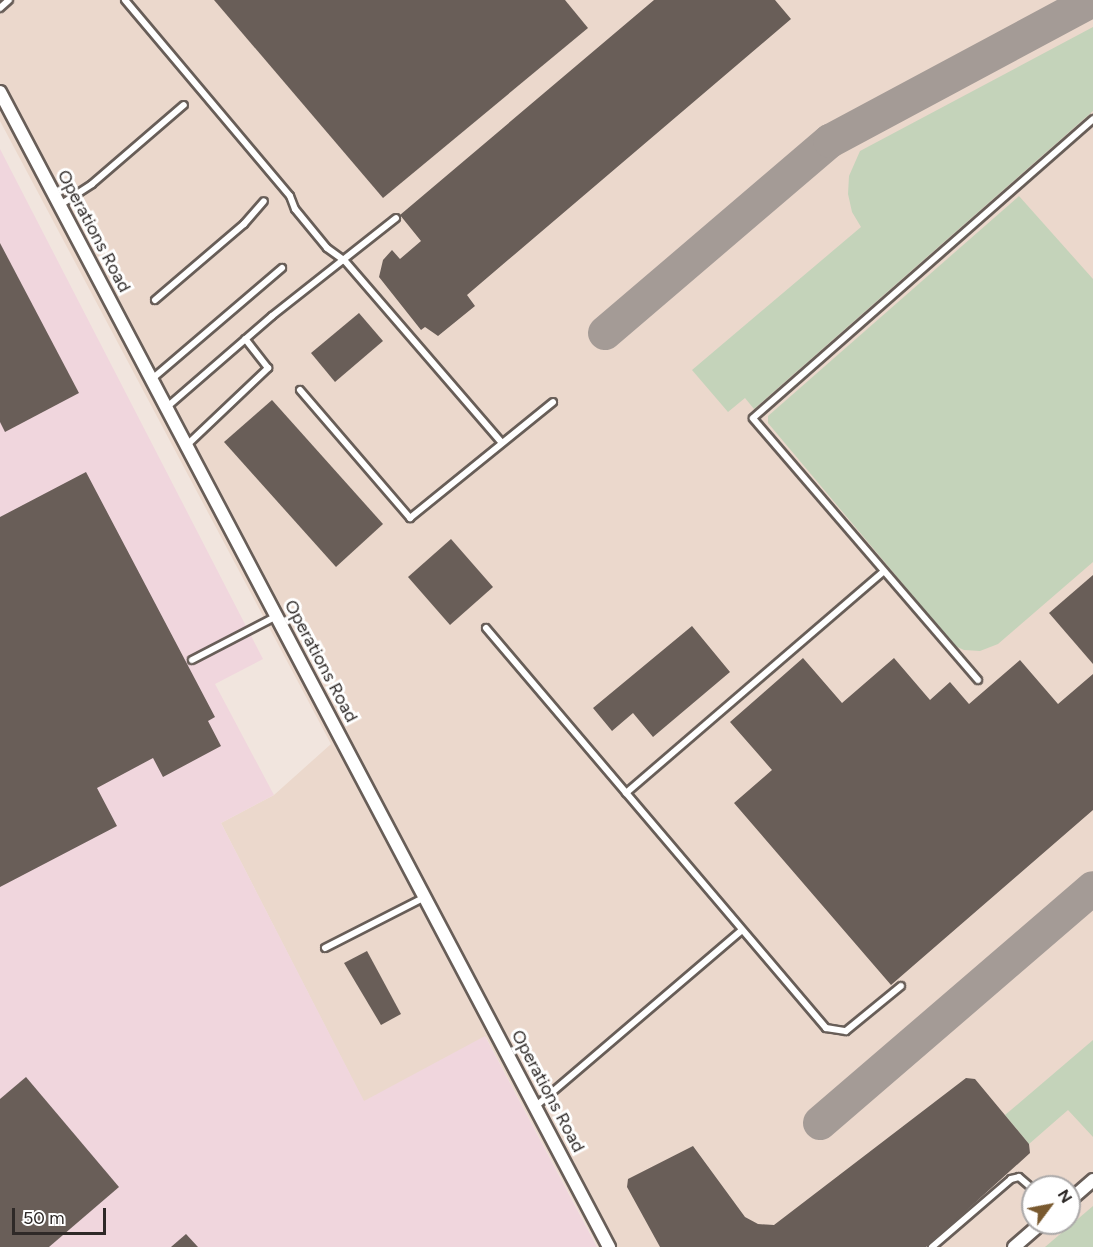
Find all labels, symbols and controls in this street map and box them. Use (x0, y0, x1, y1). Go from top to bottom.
street label: Operations Road (53, 166, 135, 296)
street label: Operations Road (280, 596, 362, 726)
street label: Operations Road (507, 1026, 589, 1156)
north arrow (1021, 1175, 1081, 1235)
text: N (1054, 1186, 1076, 1207)
scale bar (15, 1196, 110, 1234)
text: 50 m (23, 1207, 65, 1229)

